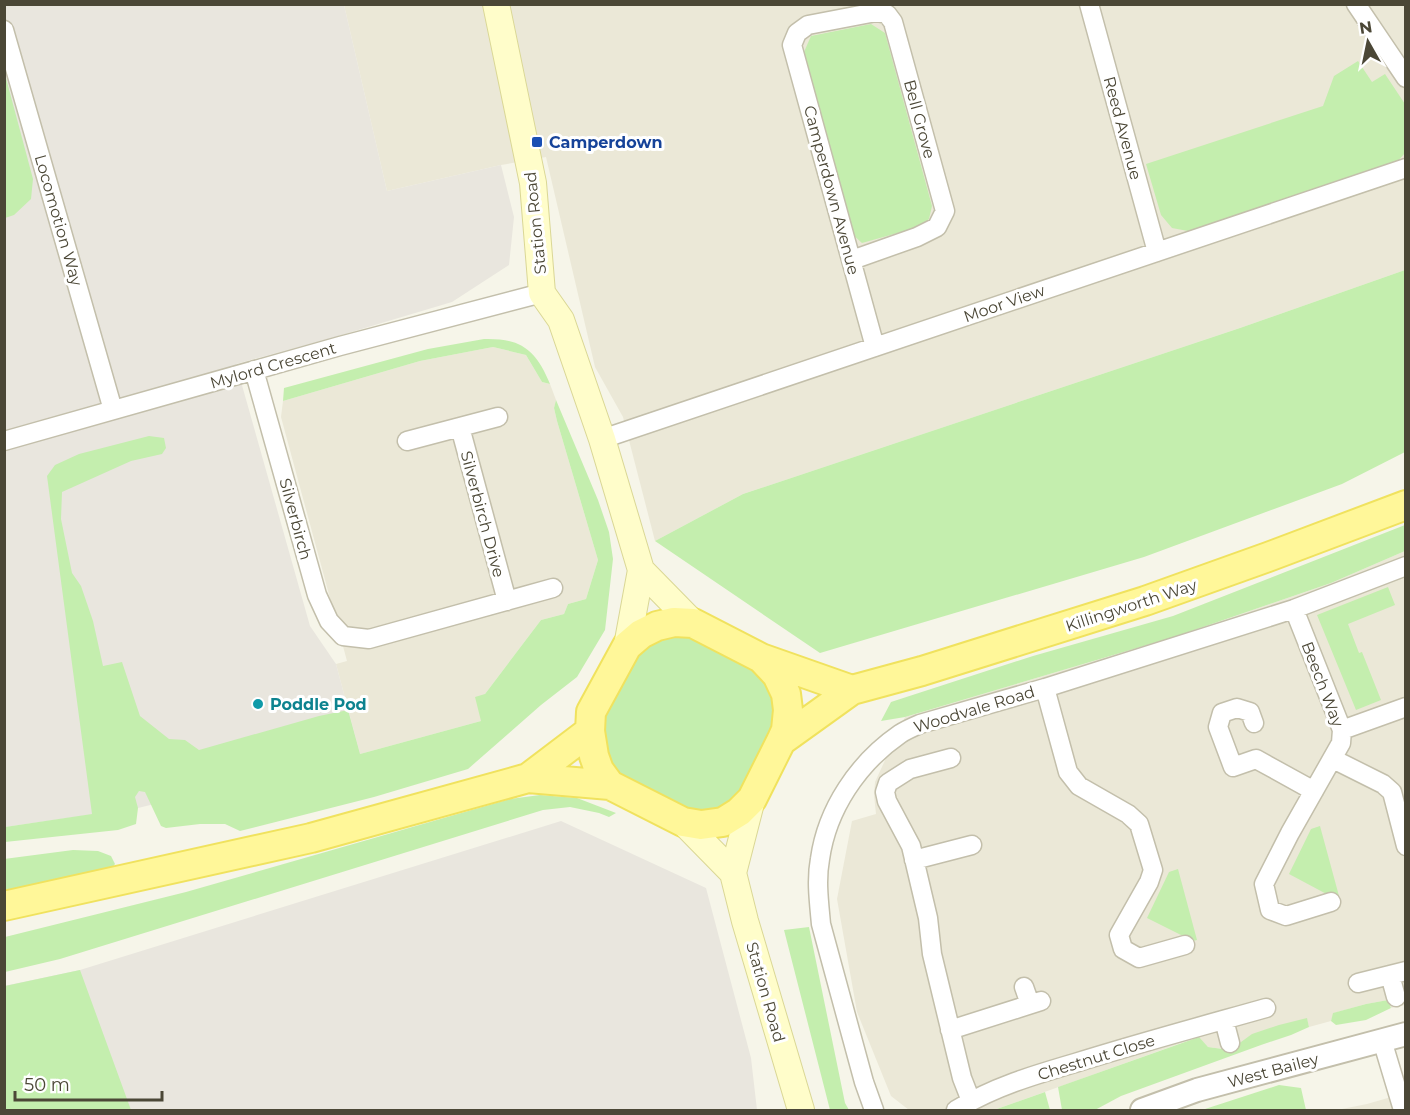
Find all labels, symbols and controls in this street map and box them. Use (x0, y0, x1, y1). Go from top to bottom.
north arrow (1338, 12, 1398, 72)
text: N (1358, 17, 1374, 38)
street label: Reed Avenue (1100, 74, 1145, 182)
street label: Bell Grove (900, 78, 939, 161)
street label: Camperdown Avenue (800, 103, 863, 277)
place label: Camperdown (549, 133, 662, 152)
marker: Camperdown (530, 135, 544, 149)
street label: Locomotion Way (31, 152, 86, 288)
street label: Station Road (521, 171, 550, 275)
street label: Moor View (961, 281, 1047, 326)
street label: Mylord Crescent (208, 338, 339, 393)
street label: Silverbirch Drive (457, 449, 509, 579)
street label: Silverbirch (275, 476, 316, 562)
street label: Killingworth Way (1063, 575, 1200, 636)
street label: Beech Way (1298, 639, 1348, 730)
street label: Woodvale Road (911, 682, 1037, 737)
place label: Poddle Pod (270, 695, 367, 714)
marker: Poddle Pod (251, 697, 265, 711)
street label: Station Road (742, 940, 789, 1044)
street label: Chestnut Close (1035, 1031, 1157, 1084)
street label: West Bailey (1226, 1049, 1321, 1092)
scale bar (15, 1064, 162, 1102)
text: 50 m (24, 1074, 70, 1096)

